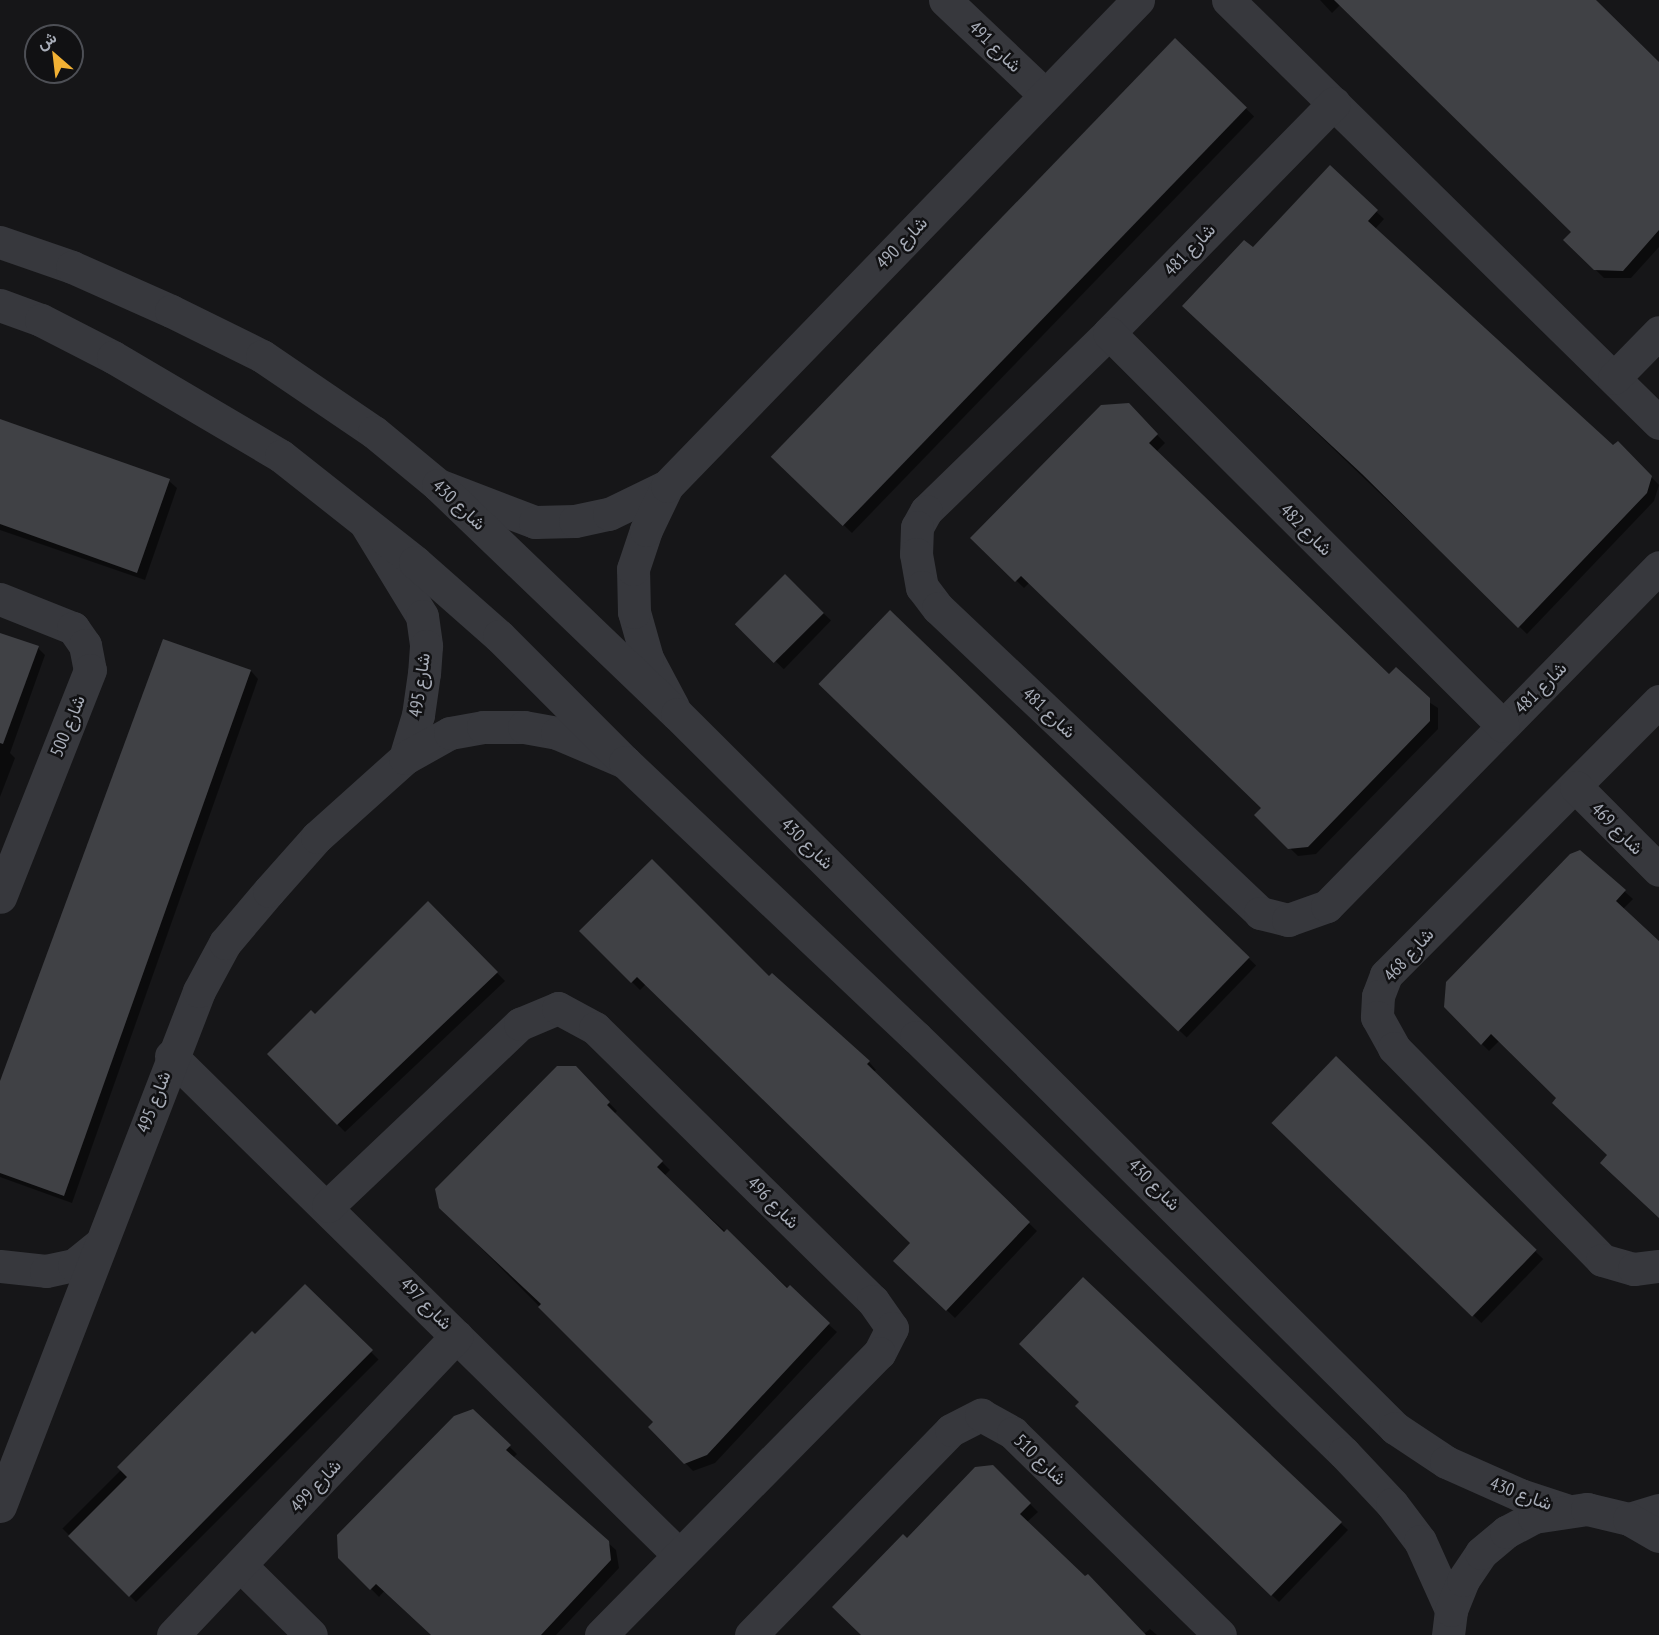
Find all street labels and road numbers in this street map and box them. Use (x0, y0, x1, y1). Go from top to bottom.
street label: شارع 491 (964, 17, 1026, 77)
street label: شارع 490 (872, 212, 932, 274)
street label: شارع 481 (1160, 219, 1220, 281)
street label: شارع 430 (428, 475, 490, 535)
street label: شارع 482 (1276, 500, 1336, 560)
street label: شارع 495 (405, 652, 435, 718)
street label: شارع 481 (1511, 658, 1571, 718)
street label: شارع 481 (1018, 683, 1080, 743)
street label: شارع 500 (46, 692, 90, 760)
street label: شارع 469 (1587, 799, 1647, 859)
street label: شارع 430 (776, 814, 838, 874)
street label: شارع 468 (1379, 924, 1439, 986)
street label: شارع 495 (132, 1068, 176, 1136)
street label: شارع 430 (1124, 1155, 1184, 1215)
street label: شارع 496 (743, 1173, 803, 1233)
street label: شارع 497 (396, 1274, 456, 1334)
street label: شارع 510 (1009, 1430, 1071, 1490)
street label: شارع 499 (286, 1455, 346, 1517)
street label: شارع 430 (1487, 1473, 1555, 1515)

